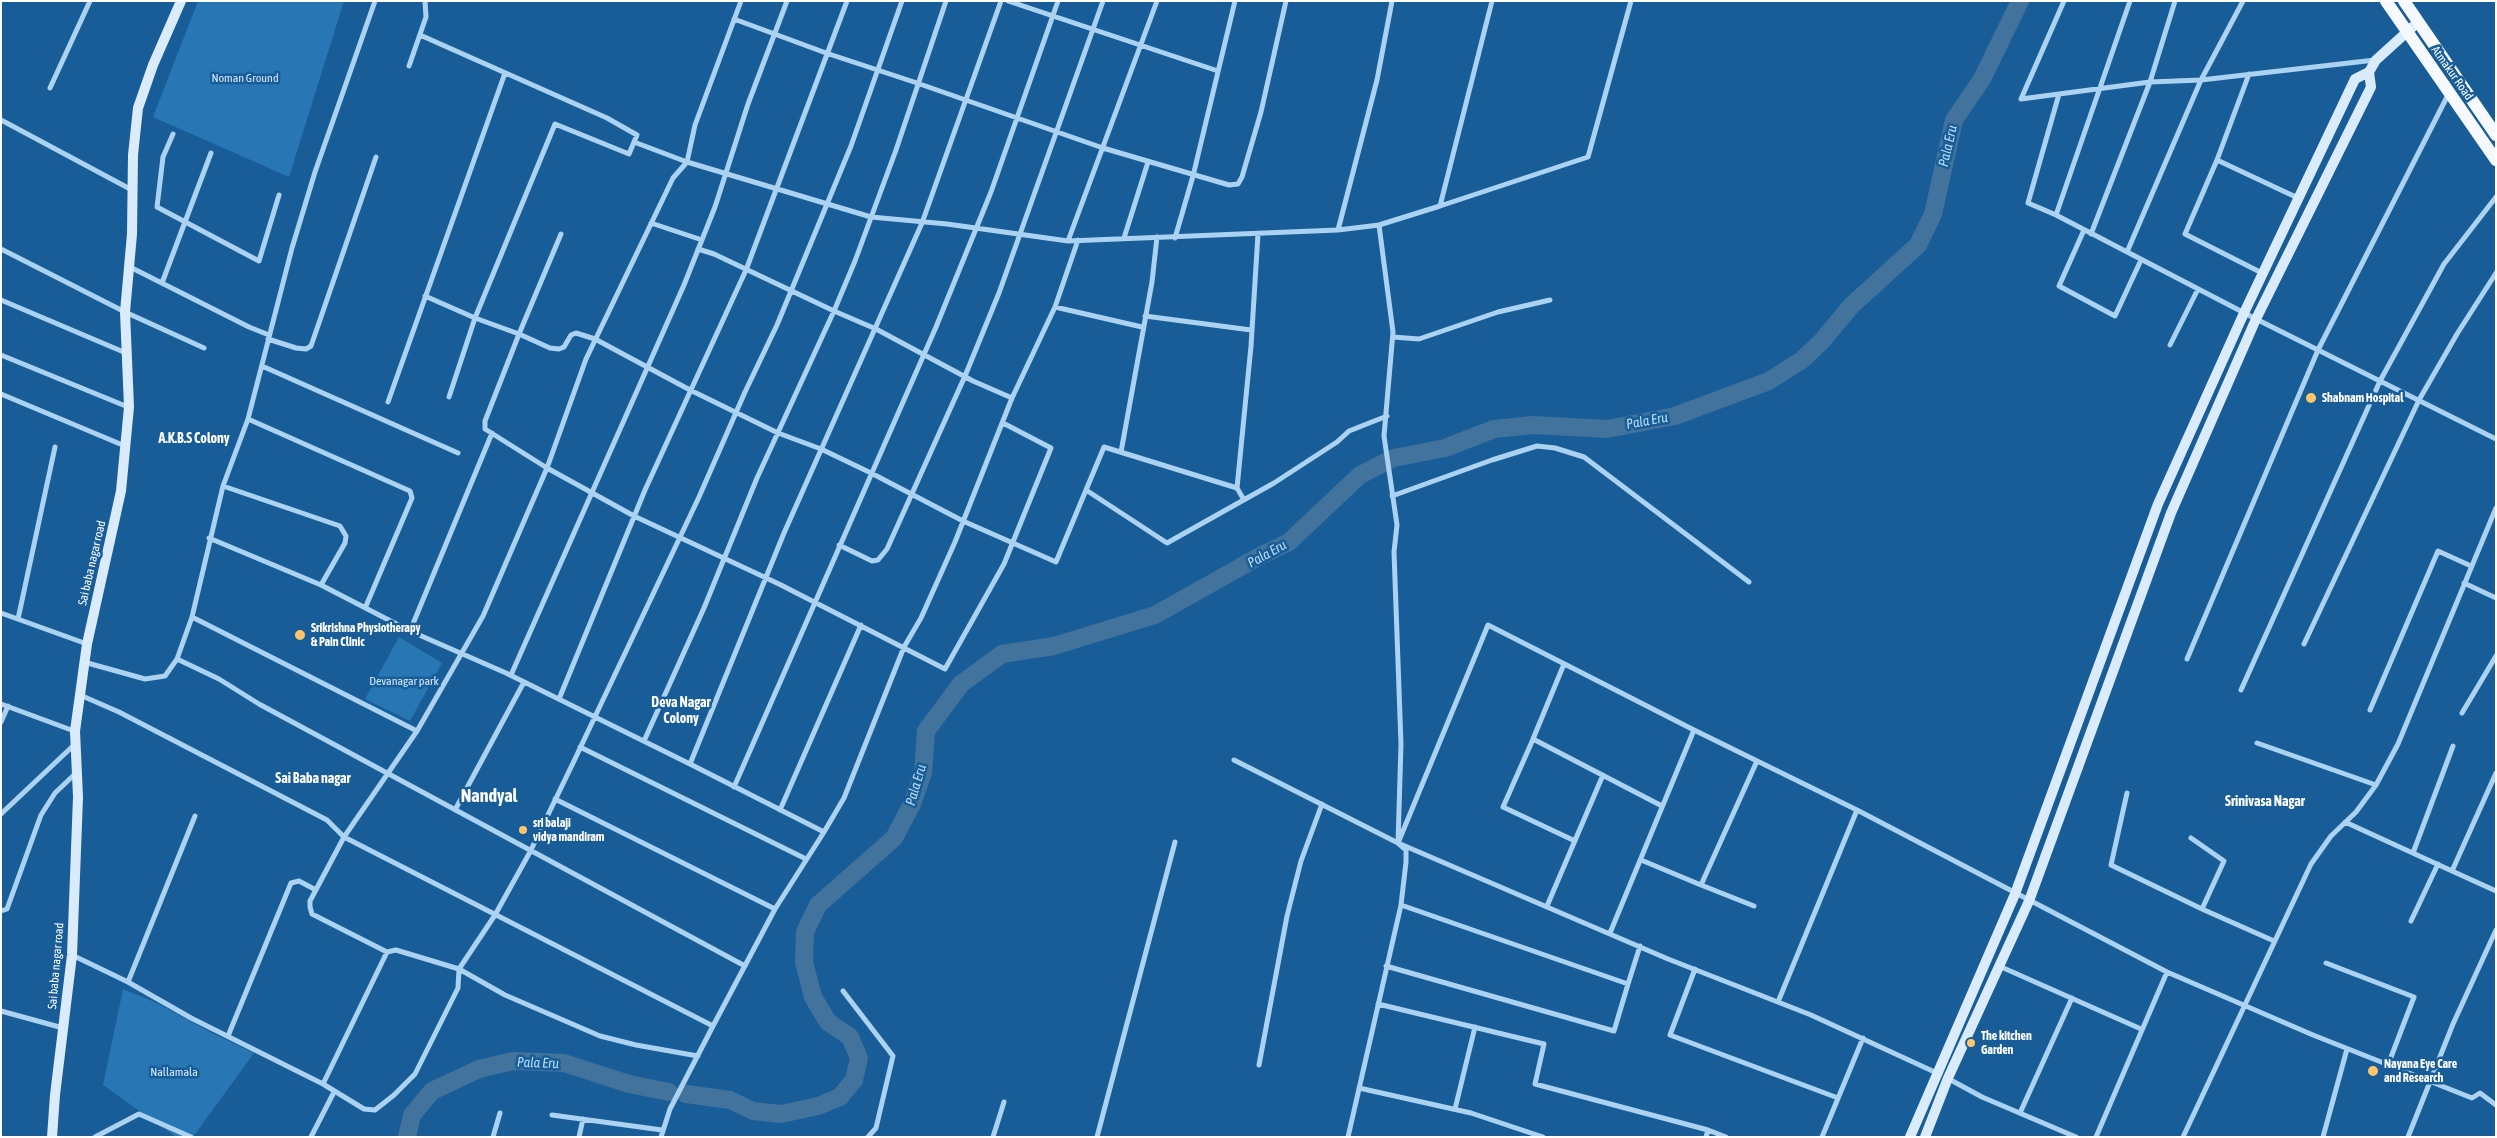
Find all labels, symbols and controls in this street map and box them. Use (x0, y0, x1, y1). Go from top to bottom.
street label: Atmakur Road (2428, 43, 2476, 103)
park label: Noman Ground (211, 71, 279, 85)
water label: Pala Eru (1935, 124, 1961, 168)
marker: Shabnam Hospital (2304, 391, 2318, 405)
place label: Shabnam Hospital (2322, 391, 2403, 405)
water label: Pala Eru (1625, 409, 1669, 433)
district label: A.K.B.S Colony (158, 431, 230, 447)
street label: Sai baba nagar road (75, 519, 109, 607)
water label: Pala Eru (1245, 536, 1289, 572)
place label: Srikrishna Physiotherapy & Pain Clinic (311, 621, 420, 649)
marker: Srikrishna Physiotherapy & Pain Clinic (293, 628, 307, 642)
park label: Devanagar park (369, 674, 439, 688)
district label: Deva Nagar Colony (651, 695, 711, 728)
water label: Pala Eru (902, 762, 930, 808)
district label: Sai Baba nagar (275, 771, 351, 787)
district label: Nandyal (461, 785, 517, 807)
district label: Srinivasa Nagar (2225, 794, 2305, 810)
place label: sri balaji vidya mandiram (533, 816, 604, 844)
marker: sri balaji vidya mandiram (517, 824, 529, 836)
street label: Sai baba nagar road (45, 922, 67, 1010)
place label: The kitchen Garden (1981, 1029, 2032, 1057)
marker: The kitchen Garden (1965, 1037, 1977, 1049)
water label: Pala Eru (517, 1054, 559, 1072)
place label: Nayana Eye Care and Research (2384, 1057, 2457, 1085)
marker: Nayana Eye Care and Research (2366, 1064, 2380, 1078)
park label: Nallamala (150, 1065, 198, 1079)

